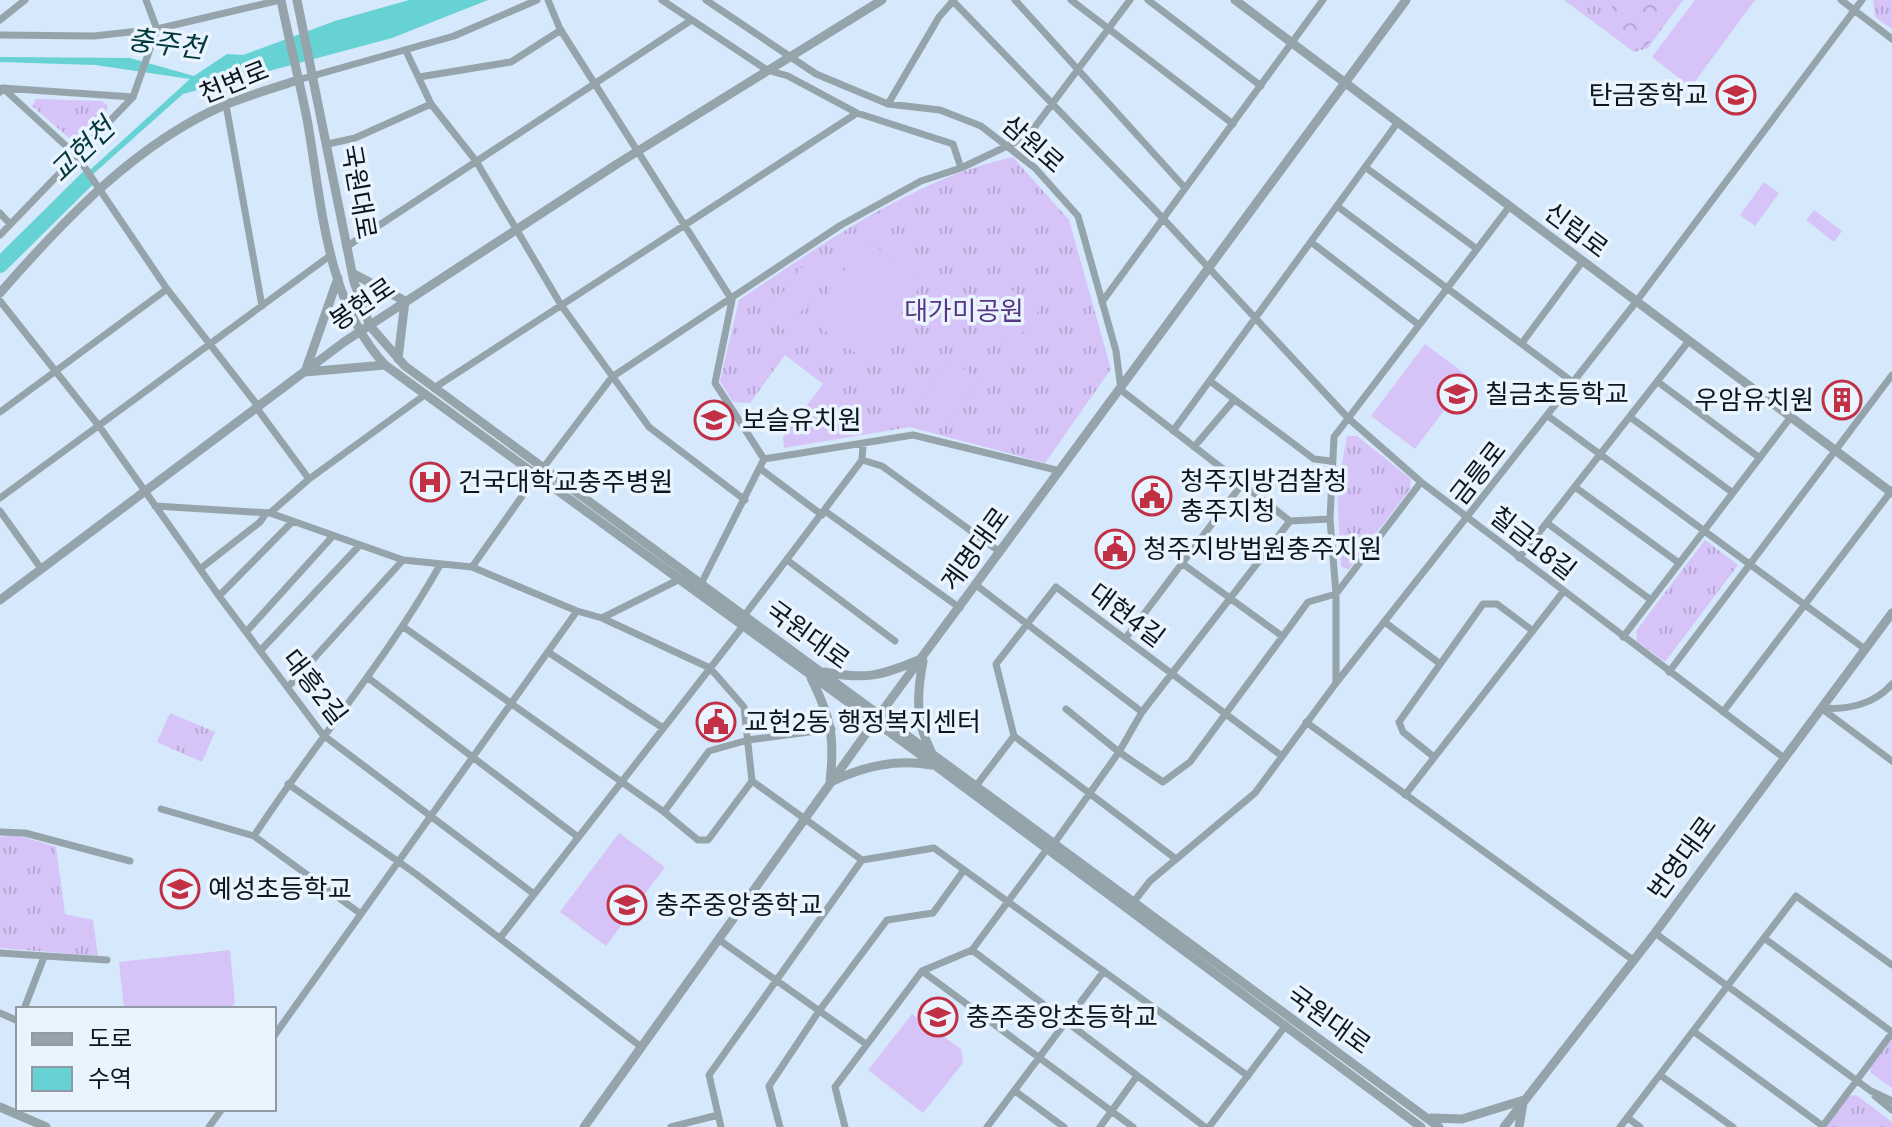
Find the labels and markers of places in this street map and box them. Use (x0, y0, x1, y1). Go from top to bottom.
school or university icon: 탄금중학교 (1715, 74, 1757, 116)
place label: 탄금중학교 (1588, 80, 1708, 110)
school or university icon: 칠금초등학교 (1436, 373, 1478, 415)
place label: 칠금초등학교 (1485, 379, 1629, 409)
building icon: 우암유치원 (1821, 379, 1863, 421)
place label: 우암유치원 (1694, 385, 1814, 415)
school or university icon: 보슬유치원 (693, 399, 735, 441)
place label: 보슬유치원 (742, 405, 862, 435)
hospital icon: 건국대학교충주병원 (409, 461, 451, 503)
place label: 청주지방검찰청 충주지청 (1180, 466, 1347, 526)
place label: 건국대학교충주병원 (458, 467, 673, 497)
public building icon: 청주지방검찰청 충주지청 (1131, 475, 1173, 517)
public building icon: 청주지방법원충주지원 (1094, 528, 1136, 570)
place label: 청주지방법원충주지원 (1143, 534, 1382, 564)
public building icon: 교현2동 행정복지센터 (695, 701, 737, 743)
place label: 교현2동 행정복지센터 (744, 707, 981, 737)
school or university icon: 예성초등학교 (159, 868, 201, 910)
place label: 예성초등학교 (208, 874, 352, 904)
school or university icon: 충주중앙중학교 (606, 884, 648, 926)
place label: 충주중앙중학교 (655, 890, 822, 920)
school or university icon: 충주중앙초등학교 (917, 996, 959, 1038)
place label: 충주중앙초등학교 (966, 1002, 1157, 1032)

